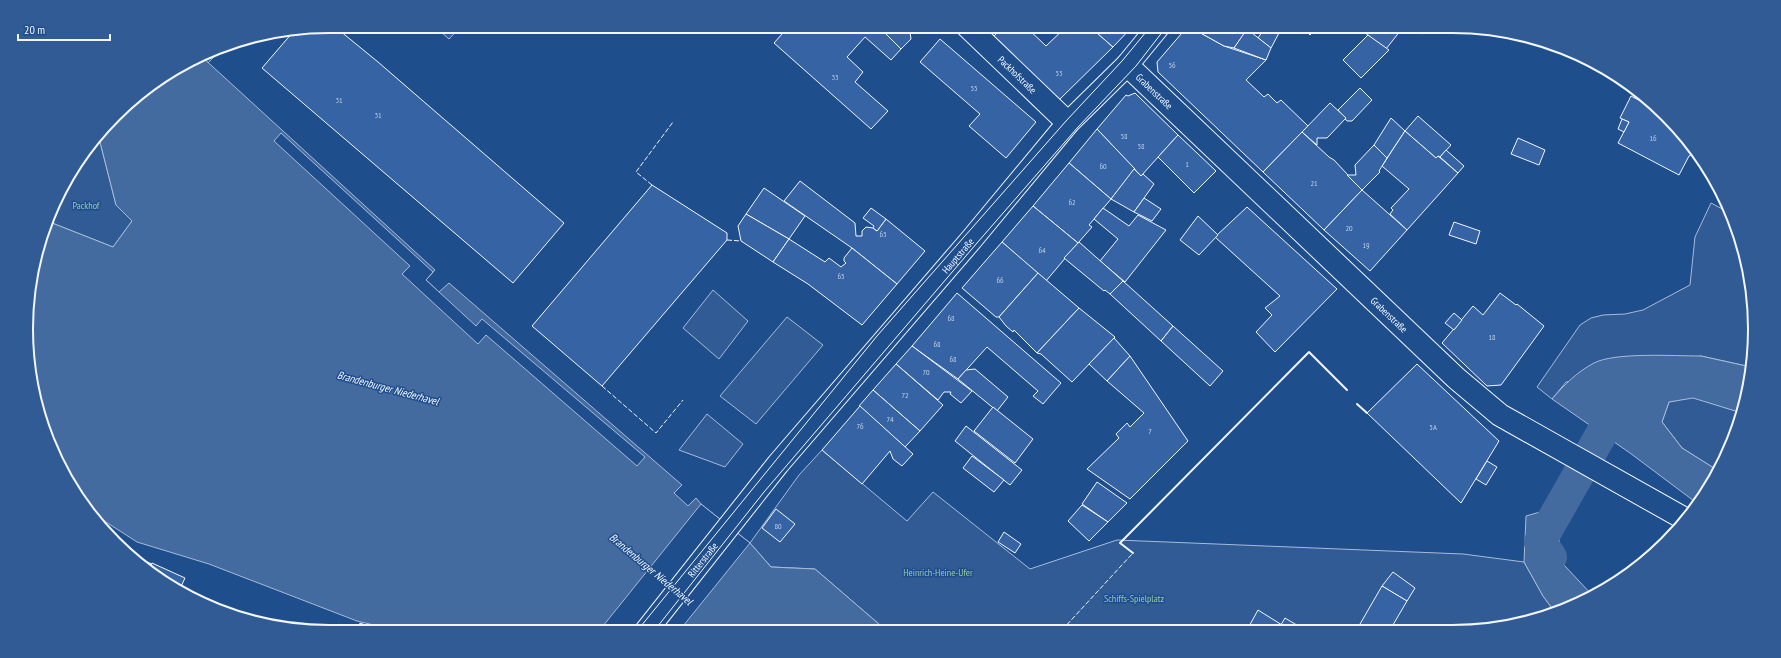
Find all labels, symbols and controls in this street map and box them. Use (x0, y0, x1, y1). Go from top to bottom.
scale bar (18, 16, 110, 42)
text: 20 m (24, 22, 45, 37)
street label: Packhofstraße (995, 53, 1039, 96)
house number: 56 (1168, 60, 1176, 70)
house number: 53 (1055, 68, 1063, 78)
street label: Grabenstraße (1133, 71, 1176, 112)
house number: 33 (831, 72, 839, 82)
house number: 55 (970, 83, 978, 93)
house number: 31 (335, 95, 343, 105)
house number: 31 (374, 110, 382, 120)
house number: 58 (1120, 131, 1128, 141)
house number: 16 (1649, 133, 1657, 143)
house number: 58 (1137, 141, 1145, 151)
house number: 1 (1185, 159, 1189, 169)
house number: 60 (1099, 161, 1107, 171)
house number: 21 (1310, 178, 1318, 188)
house number: 62 (1068, 197, 1076, 207)
park label: Packhof (73, 199, 100, 212)
house number: 20 (1345, 223, 1353, 233)
house number: 63 (879, 229, 887, 239)
street label: Hauptstraße (939, 235, 977, 276)
house number: 19 (1362, 240, 1370, 250)
house number: 64 (1038, 245, 1046, 255)
house number: 65 (837, 271, 845, 281)
house number: 66 (996, 275, 1004, 285)
street label: Grabenstraße (1368, 294, 1410, 336)
house number: 68 (947, 313, 955, 323)
house number: 18 (1488, 332, 1496, 342)
house number: 68 (933, 339, 941, 349)
house number: 68 (949, 354, 957, 364)
house number: 70 (922, 367, 930, 377)
water label: Brandenburger Niederhavel (336, 368, 442, 409)
house number: 72 (901, 390, 909, 400)
house number: 74 (886, 414, 894, 424)
house number: 76 (856, 421, 864, 431)
house number: 5A (1429, 422, 1437, 432)
house number: 7 (1148, 426, 1152, 436)
house number: 80 (774, 521, 782, 531)
water label: Brandenburger Niederhavel (606, 530, 697, 609)
street label: Ritterstraße (685, 540, 721, 580)
park label: Heinrich-Heine-Ufer (903, 566, 973, 579)
park label: Schiffs-Spielplatz (1104, 592, 1164, 605)

